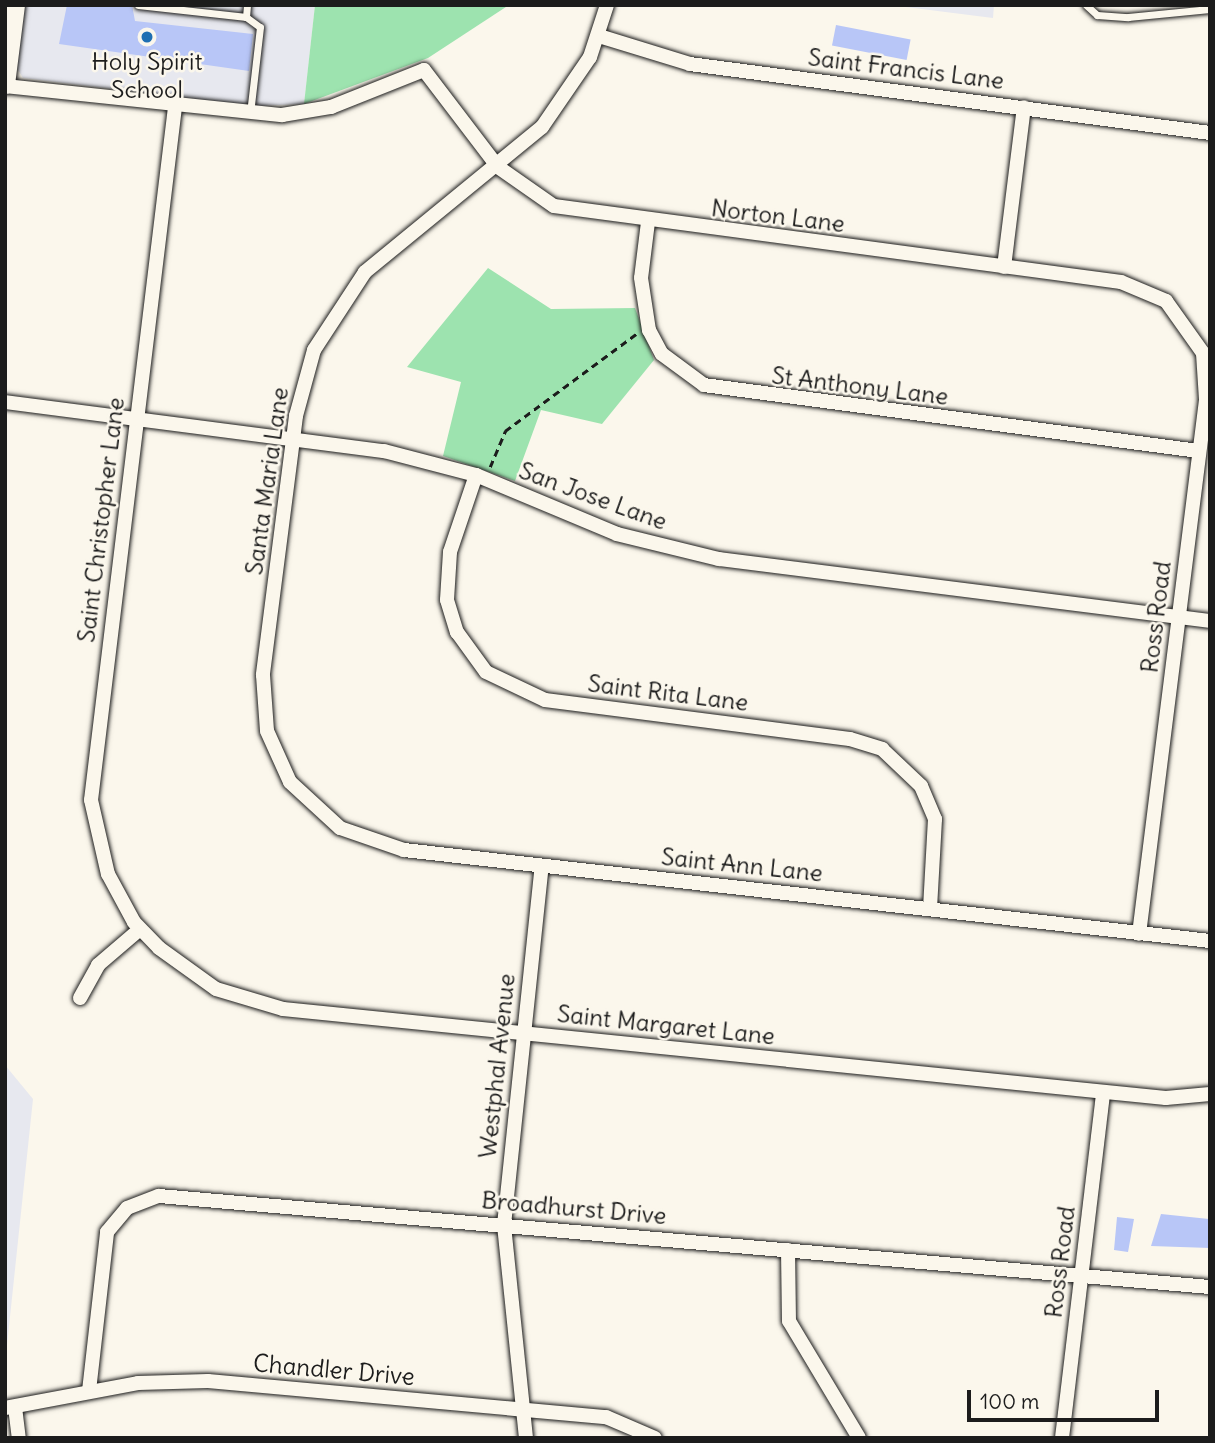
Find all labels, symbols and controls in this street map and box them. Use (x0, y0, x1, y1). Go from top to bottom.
marker: Holy Spirit School (139, 29, 155, 45)
street label: Saint Francis Lane (806, 43, 1006, 95)
place label: Holy Spirit School (91, 48, 203, 104)
street label: Norton Lane (710, 194, 846, 238)
street label: St Anthony Lane (770, 361, 950, 411)
street label: Santa Maria Lane (240, 385, 294, 577)
street label: Saint Christopher Lane (72, 396, 130, 644)
street label: San Jose Lane (515, 456, 671, 536)
street label: Ross Road (1135, 559, 1177, 675)
street label: Saint Rita Lane (586, 669, 750, 717)
street label: Saint Ann Lane (660, 842, 824, 888)
street label: Westphal Avenue (473, 972, 521, 1160)
street label: Saint Margaret Lane (556, 999, 776, 1051)
street label: Broadhurst Drive (480, 1186, 668, 1230)
street label: Ross Road (1039, 1204, 1081, 1320)
street label: Chandler Drive (252, 1349, 416, 1391)
scale bar (970, 1376, 1162, 1420)
text: 100 m (980, 1388, 1039, 1415)

